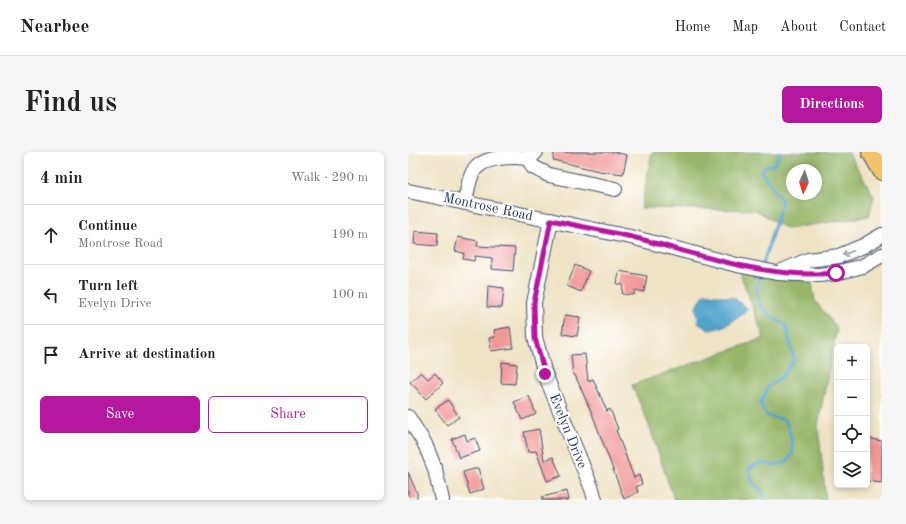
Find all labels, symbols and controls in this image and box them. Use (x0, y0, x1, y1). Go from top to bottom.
text: Nearbee (20, 18, 89, 37)
text: Home (675, 20, 710, 34)
text: Map (732, 20, 758, 34)
text: About (780, 20, 817, 34)
text: Contact (839, 20, 886, 34)
button: Directions (782, 86, 882, 123)
text: Find us (24, 90, 117, 118)
north arrow (786, 164, 822, 200)
text: 4 min (40, 170, 83, 187)
text: Walk · 290 m (291, 171, 368, 184)
street label: Montrose Road (442, 191, 534, 223)
text: Continue (78, 219, 137, 234)
icon: ahead (40, 224, 62, 246)
text: 190 m (331, 228, 368, 241)
text: Montrose Road (78, 237, 163, 250)
one-way arrow (842, 249, 854, 257)
route start (827, 264, 845, 282)
text: Turn left (78, 279, 138, 294)
icon: left (40, 284, 62, 306)
text: 100 m (331, 288, 368, 301)
text: Evelyn Drive (78, 297, 152, 310)
icon: arrive (40, 344, 62, 366)
map controls (834, 344, 870, 488)
button: + (834, 344, 870, 380)
text: Arrive at destination (78, 347, 216, 362)
route end (536, 365, 554, 383)
button: − (834, 380, 870, 416)
street label: Evelyn Drive (547, 392, 589, 470)
button: Save (40, 396, 200, 433)
button: Share (208, 396, 368, 433)
button: locate (834, 416, 870, 452)
button: layers (834, 452, 870, 488)

